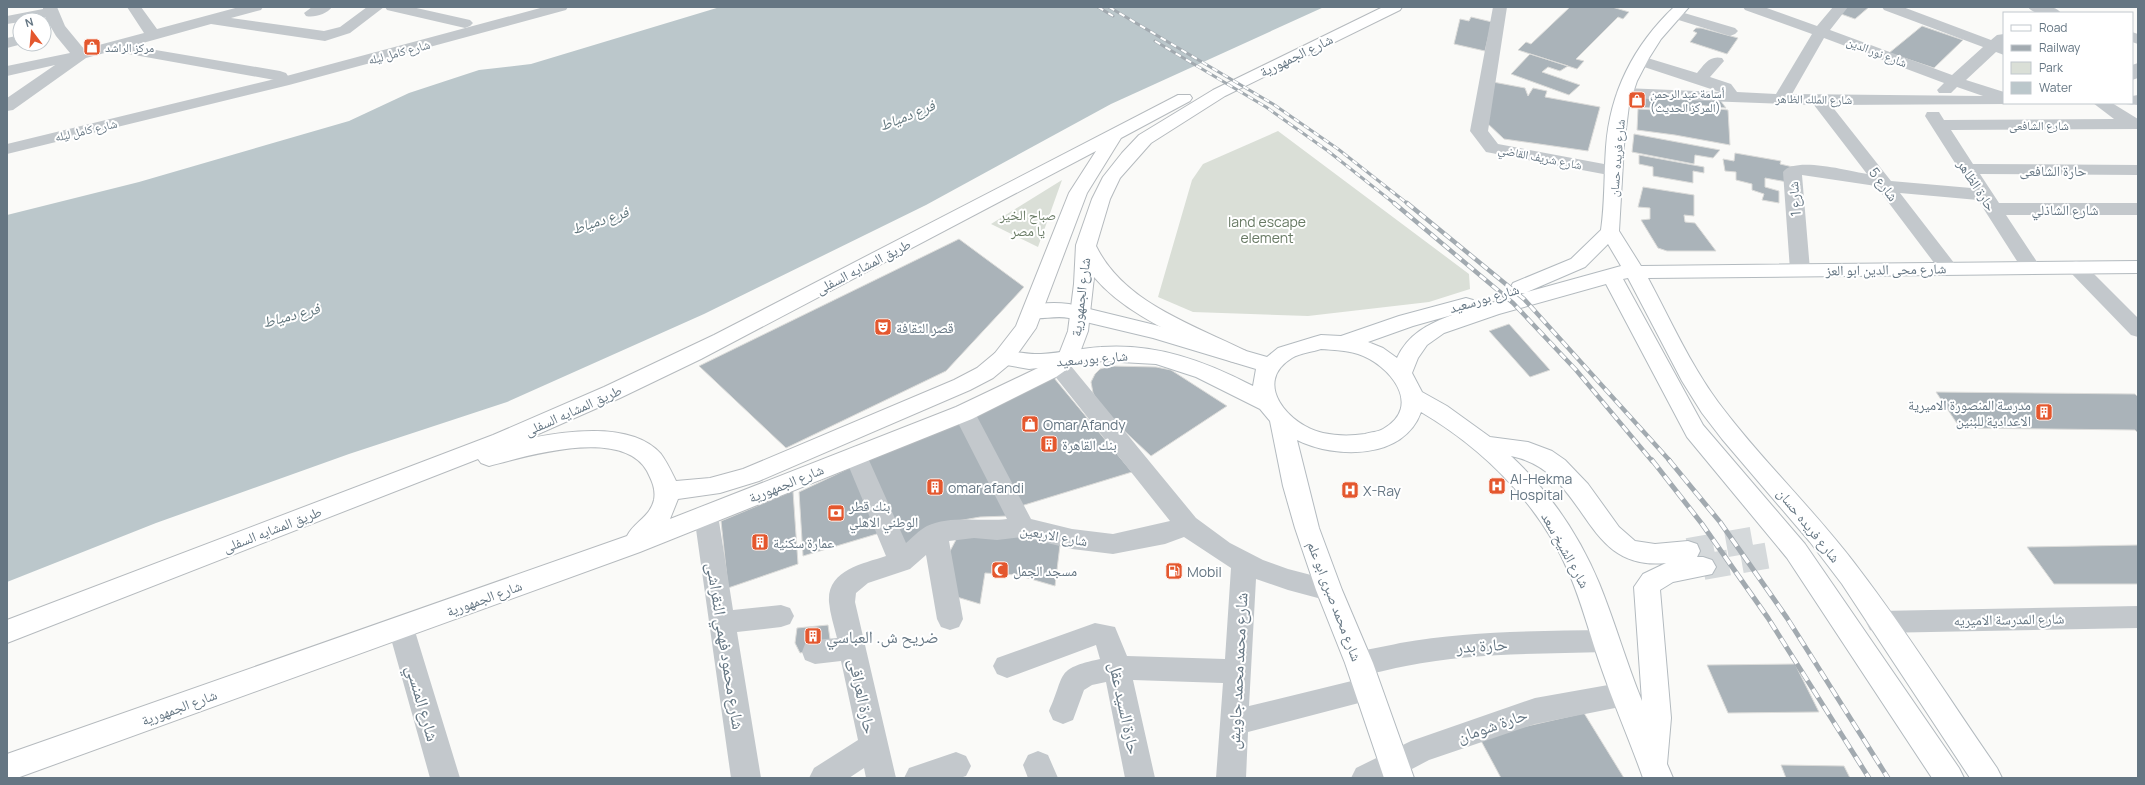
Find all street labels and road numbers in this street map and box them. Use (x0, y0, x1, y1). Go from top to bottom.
street label: شارع الجمهورية (1256, 29, 1336, 82)
street label: شارع نور الدين (1844, 33, 1910, 71)
street label: شارع كامل ليله (366, 36, 432, 68)
street label: شارع الملك الظاهر (1775, 90, 1853, 108)
street label: شارع كامل ليله (53, 115, 119, 145)
street label: شارع الشافعى (2009, 117, 2069, 134)
street label: شارع فريده حسان (1605, 118, 1629, 198)
street label: شارع شريف القاضي (1496, 141, 1583, 175)
street label: حارة الظاهر (1953, 155, 2001, 214)
street label: حارة الشافعى (2020, 161, 2086, 180)
street label: شارع 5 (1864, 163, 1903, 205)
street label: شارع 1 (1783, 181, 1806, 217)
street label: شارع الشاذلي (2032, 200, 2098, 221)
street label: طريق المشايه السفلى (812, 234, 914, 299)
street label: شارع الجمهورية (1066, 257, 1095, 338)
street label: شارع محى الدين ابو العز (1825, 258, 1946, 281)
street label: شارع بورسعيد (1447, 279, 1521, 318)
street label: شارع بورسعيد (1055, 345, 1129, 372)
street label: طريق المشايه السفلى (521, 380, 625, 441)
street label: شارع الجمهورية (746, 459, 827, 508)
street label: شارع فريده حسان (1772, 484, 1845, 567)
street label: طريق المشايه السفلى (220, 501, 324, 558)
street label: شارع الشيخ سعد (1536, 509, 1595, 592)
street label: شارع الاربعين (1019, 520, 1089, 551)
street label: شارع محمد صبرى ابو علم (1302, 538, 1367, 664)
street label: شارع محمود فهمي النقراشى (698, 561, 751, 732)
street label: شارع الجمهورية (444, 576, 525, 621)
street label: شارع محمد محمد جاويش (1221, 592, 1254, 750)
street label: شارع المدرسة الاميريه (1954, 609, 2065, 630)
street label: حارة بدر (1455, 632, 1509, 658)
street label: حارة العراقى (844, 656, 882, 736)
street label: حارة السيد عقل (1104, 660, 1146, 756)
street label: شارع المنسي (398, 662, 445, 745)
street label: شارع الجمهورية (139, 685, 220, 730)
street label: حارة شومان (1454, 702, 1531, 748)

